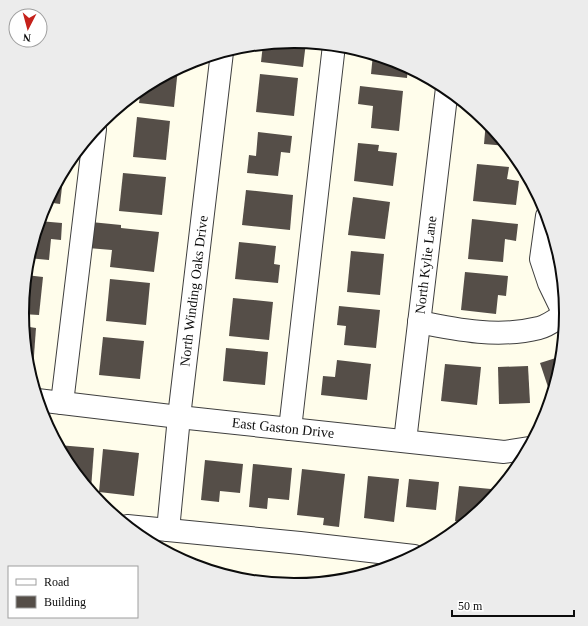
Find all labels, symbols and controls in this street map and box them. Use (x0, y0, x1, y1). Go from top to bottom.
north arrow (8, 8, 48, 48)
text: N (22, 32, 32, 44)
street label: North Winding Oaks Drive (177, 215, 211, 367)
street label: North Kylie Lane (413, 215, 439, 315)
street label: East Gaston Drive (231, 415, 335, 441)
legend (8, 566, 138, 618)
text: Road (44, 575, 69, 589)
scale bar (452, 592, 574, 618)
text: Building (44, 595, 86, 609)
text: 50 m (458, 599, 483, 613)

